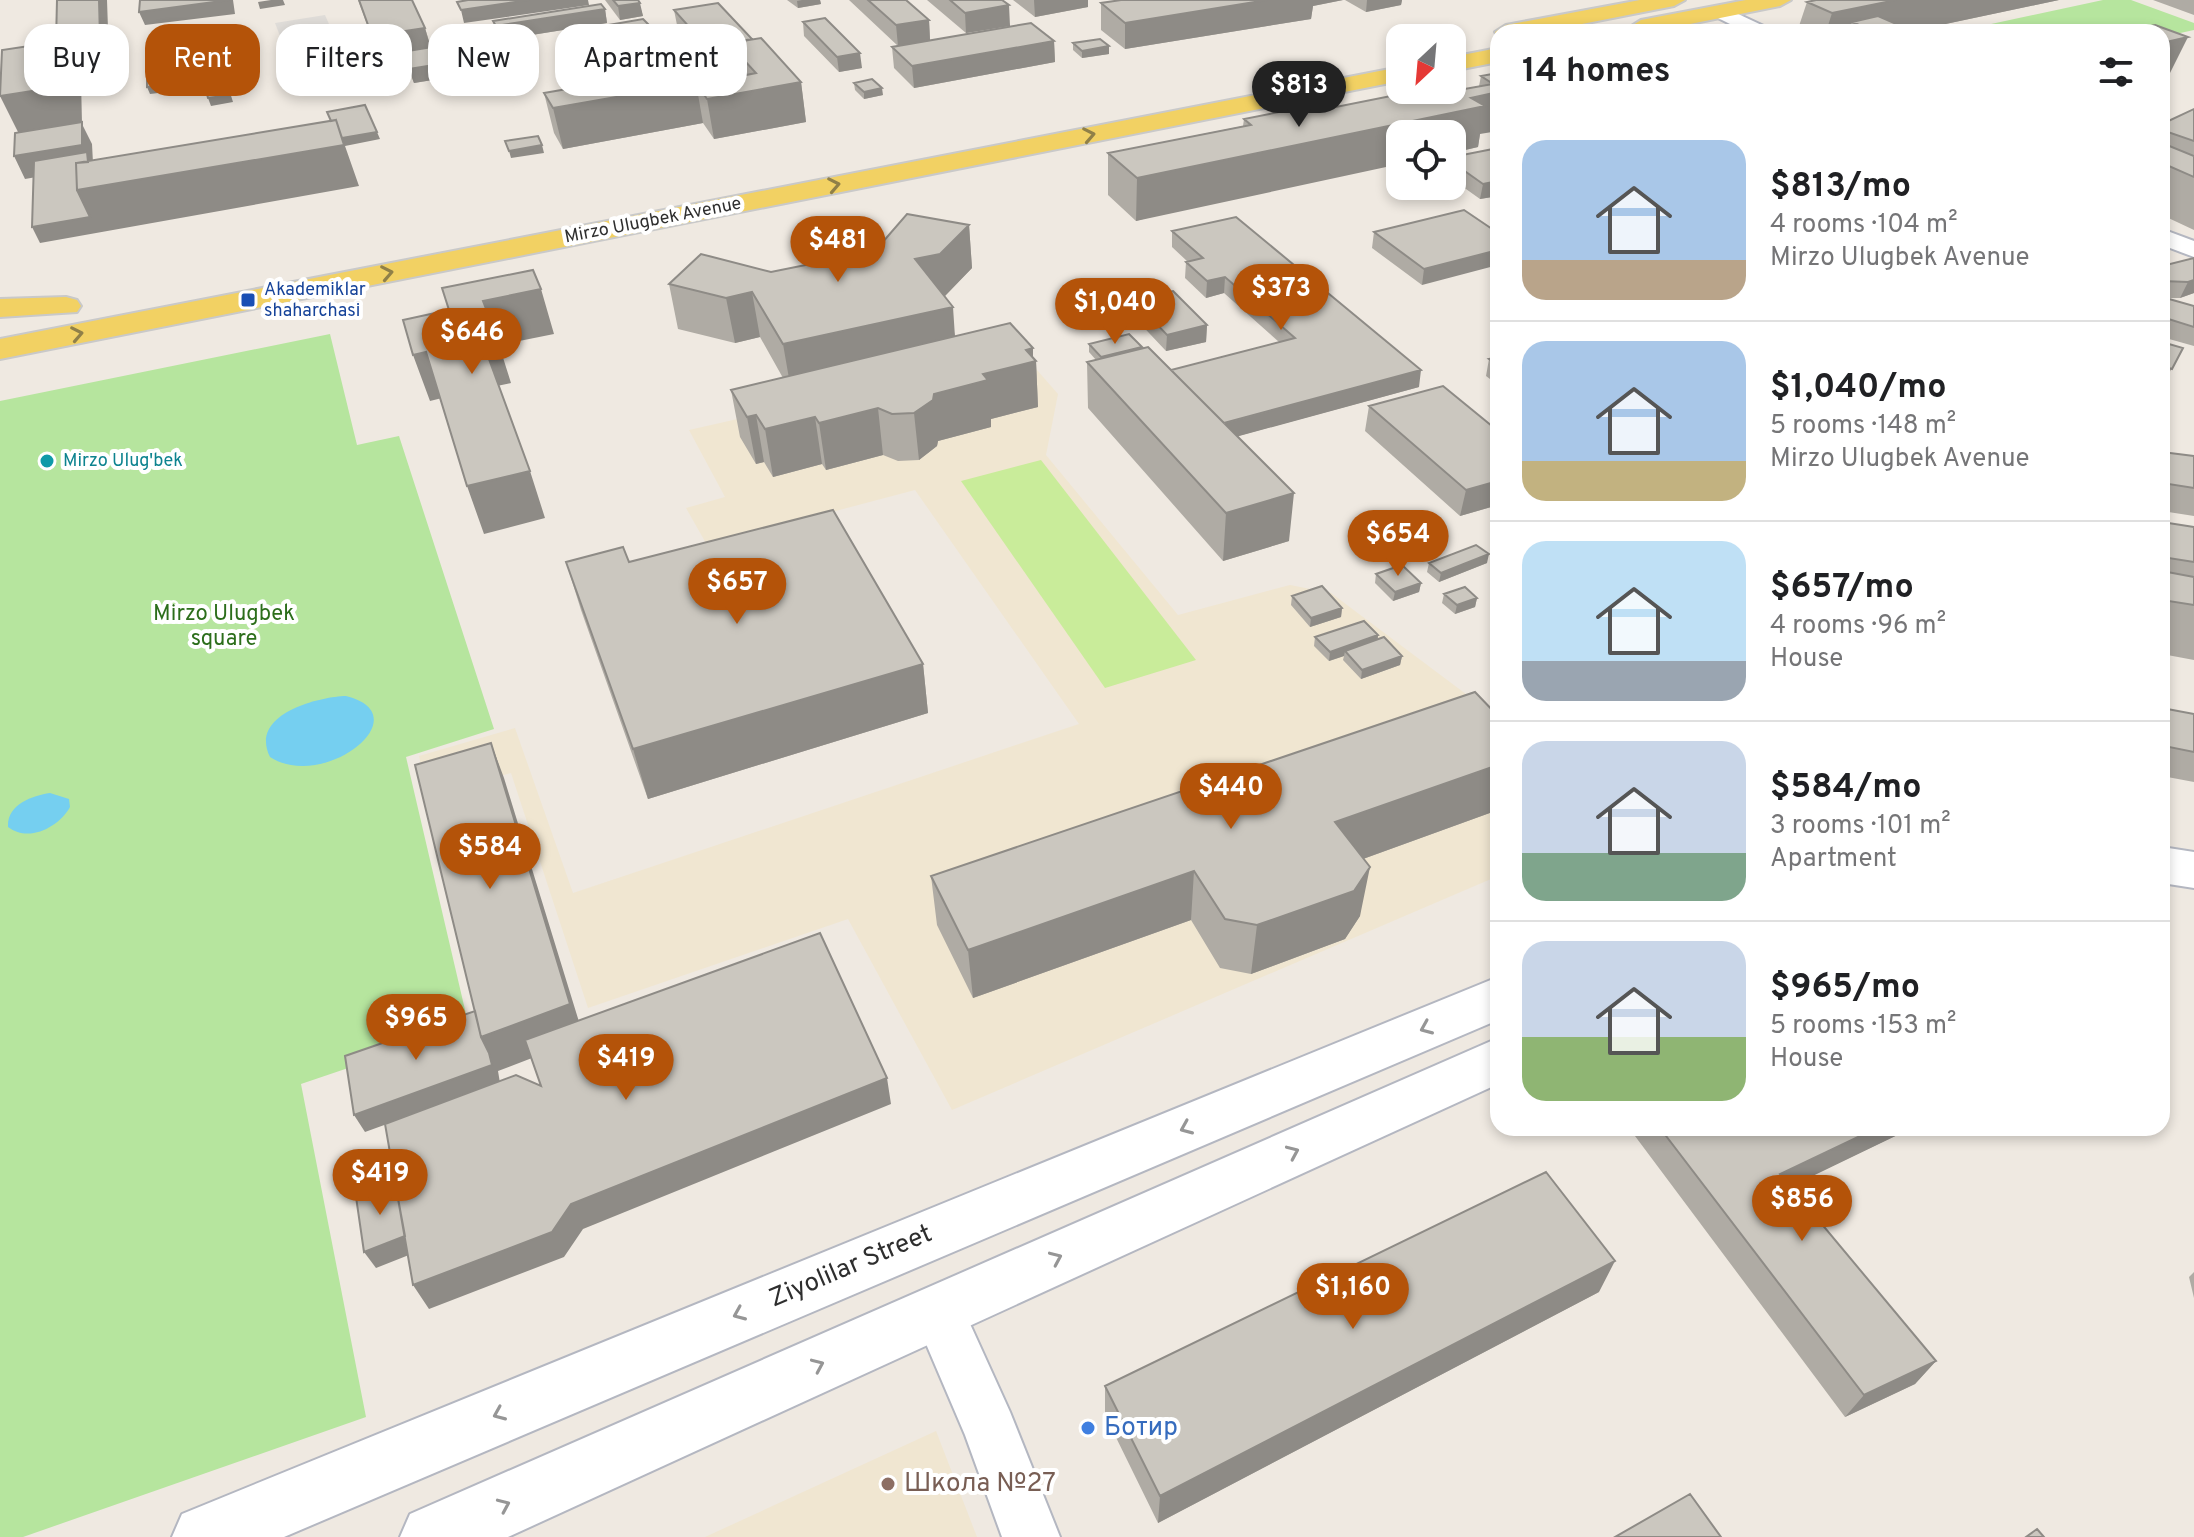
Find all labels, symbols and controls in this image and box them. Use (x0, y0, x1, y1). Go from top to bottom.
chip: Buy (24, 24, 129, 96)
chip: Rent (145, 24, 260, 96)
chip: Filters (276, 24, 412, 96)
chip: New (428, 24, 539, 96)
chip: Apartment (555, 24, 747, 96)
north arrow (1386, 24, 1466, 104)
map controls (1386, 24, 1466, 200)
icon: filters (2094, 50, 2138, 94)
text: 14 homes (1522, 51, 1671, 94)
pin: $813 (1252, 61, 1346, 129)
text: $813 (1270, 70, 1328, 103)
button: locate (1386, 120, 1466, 200)
one-way arrow (1083, 128, 1096, 145)
text: $813/mo (1770, 166, 1911, 209)
icon: home (1586, 172, 1682, 268)
one-way arrow (827, 178, 841, 195)
street label: Mirzo Ulugbek Avenue (563, 193, 743, 249)
text: 4 rooms · 104 m² (1770, 209, 1958, 242)
pin: $481 (791, 216, 885, 284)
text: $481 (808, 225, 868, 258)
text: Mirzo Ulugbek Avenue (1770, 242, 2030, 275)
pin: $373 (1234, 264, 1328, 332)
one-way arrow (379, 265, 393, 282)
text: $373 (1251, 273, 1311, 306)
pin: $1,040 (1050, 278, 1180, 346)
place label: Akademiklar shaharchasi (264, 279, 366, 323)
text: $1,040 (1073, 287, 1157, 320)
marker: Akademiklar shaharchasi (239, 291, 257, 309)
pin: $646 (425, 308, 519, 376)
text: $646 (440, 317, 504, 350)
one-way arrow (70, 326, 83, 343)
text: $1,040/mo (1770, 367, 1947, 410)
icon: home (1586, 373, 1682, 469)
text: 5 rooms · 148 m² (1770, 410, 1956, 443)
text: Mirzo Ulugbek Avenue (1770, 443, 2030, 476)
place label: Mirzo Ulug'bek (63, 450, 183, 473)
marker: Mirzo Ulug'bek (38, 452, 56, 470)
pin: $654 (1351, 510, 1445, 578)
text: $654 (1366, 519, 1430, 552)
pin: $657 (690, 558, 784, 626)
text: $657 (706, 567, 768, 600)
text: $657/mo (1770, 567, 1914, 610)
icon: home (1586, 573, 1682, 669)
park label: Mirzo Ulugbek square (153, 601, 295, 653)
text: 4 rooms · 96 m² (1770, 610, 1946, 643)
text: House (1770, 643, 1843, 676)
pin: $440 (1184, 763, 1278, 831)
text: $584/mo (1770, 767, 1922, 810)
text: $440 (1198, 772, 1264, 805)
icon: home (1586, 773, 1682, 869)
text: 3 rooms · 101 m² (1770, 810, 1951, 843)
pin: $584 (443, 823, 537, 891)
text: $584 (458, 832, 522, 865)
text: Apartment (1770, 843, 1897, 876)
text: $965/mo (1770, 967, 1920, 1010)
icon: home (1586, 973, 1682, 1069)
pin: $965 (369, 994, 463, 1062)
text: $965 (384, 1003, 448, 1036)
text: 5 rooms · 153 m² (1770, 1010, 1957, 1043)
one-way arrow (1420, 1018, 1434, 1034)
pin: $419 (579, 1034, 673, 1102)
text: $419 (597, 1043, 655, 1076)
text: House (1770, 1043, 1843, 1076)
one-way arrow (1180, 1118, 1194, 1134)
one-way arrow (1285, 1146, 1299, 1162)
pin: $419 (333, 1149, 427, 1217)
text: $419 (351, 1158, 409, 1191)
pin: $856 (1755, 1175, 1849, 1243)
text: $856 (1770, 1184, 1834, 1217)
street label: Ziyolilar Street (765, 1218, 937, 1316)
one-way arrow (1047, 1252, 1062, 1268)
pin: $1,160 (1288, 1263, 1418, 1331)
text: $1,160 (1315, 1272, 1391, 1305)
one-way arrow (733, 1304, 747, 1321)
one-way arrow (810, 1358, 824, 1374)
one-way arrow (493, 1405, 507, 1421)
place label: Ботир (1104, 1412, 1178, 1445)
marker: Ботир (1079, 1419, 1097, 1437)
place label: Школа №27 (904, 1468, 1056, 1501)
marker: Школа №27 (879, 1475, 897, 1493)
one-way arrow (496, 1499, 510, 1515)

